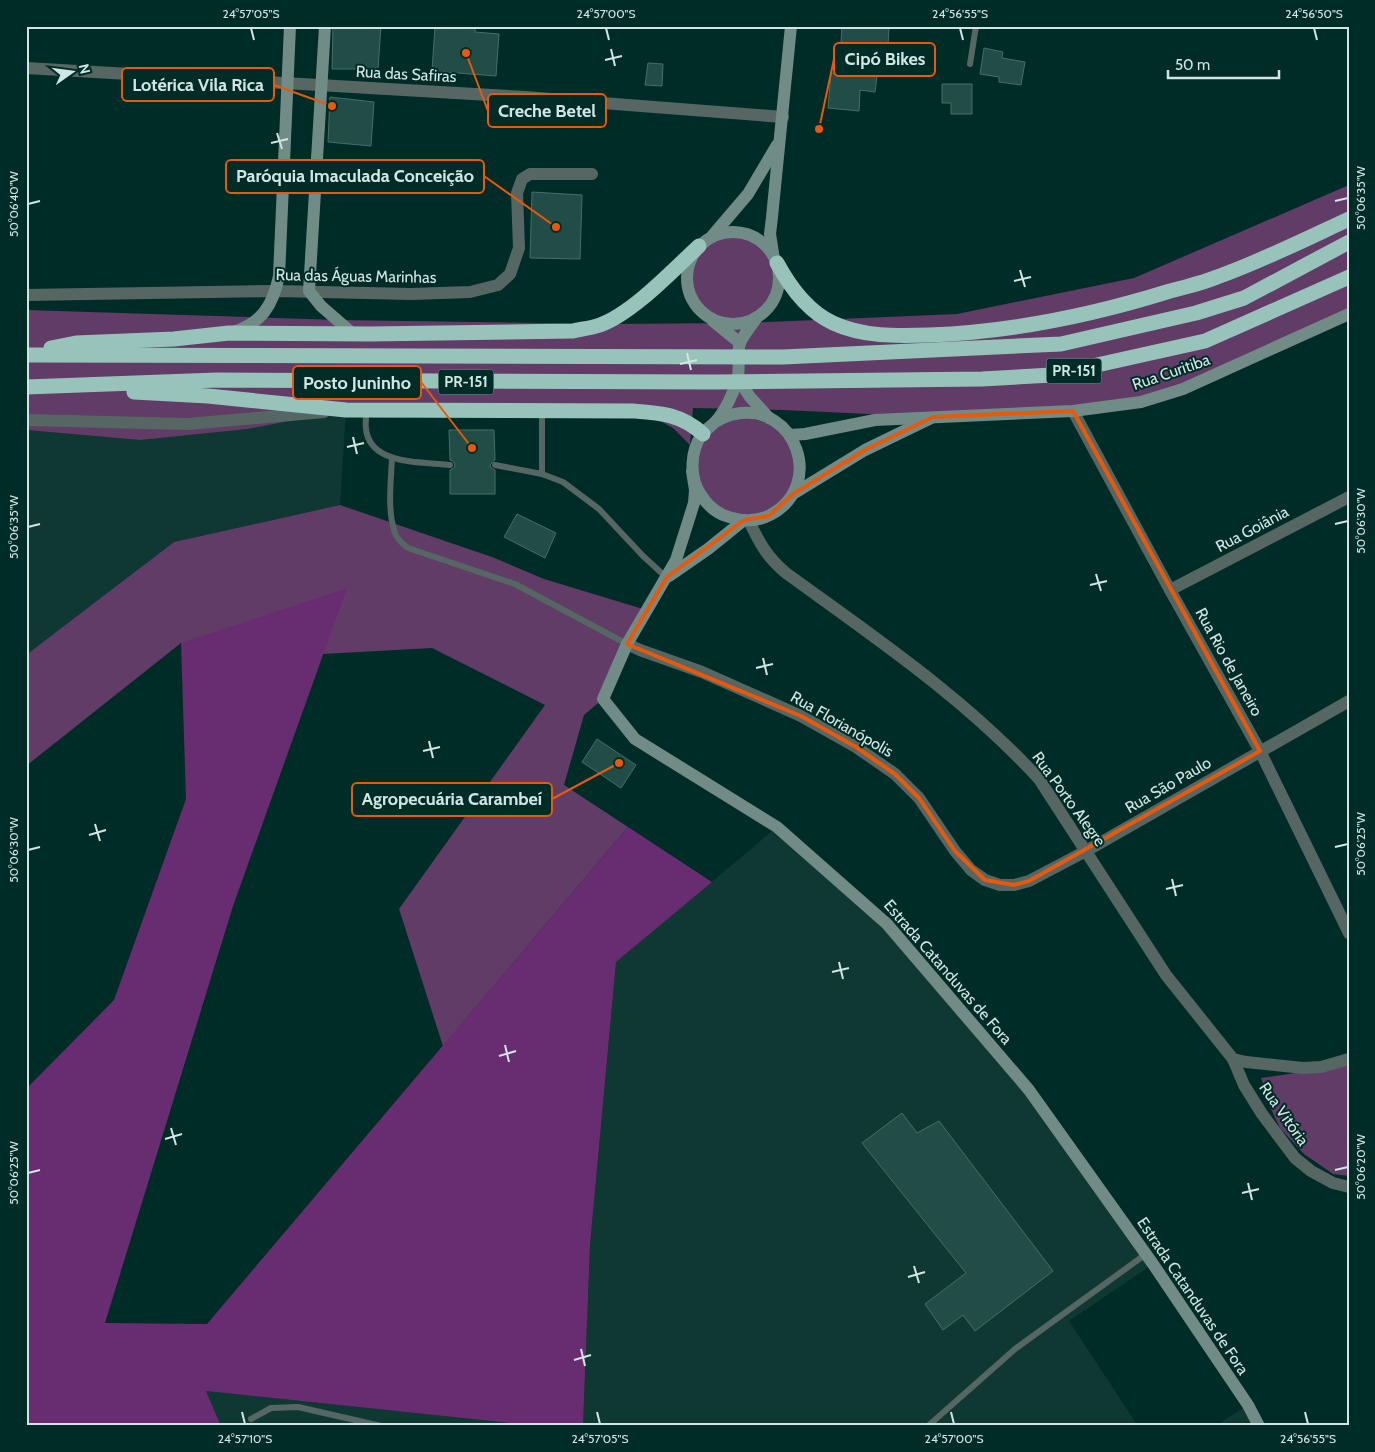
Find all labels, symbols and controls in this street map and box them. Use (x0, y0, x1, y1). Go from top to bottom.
text: 24°57'05"S (223, 6, 279, 21)
text: 24°57'00"S (577, 6, 635, 21)
text: 24°56'55"S (932, 6, 988, 21)
text: 24°56'50"S (1285, 6, 1343, 21)
callout: Cipó Bikes (834, 43, 935, 76)
north arrow (48, 48, 98, 98)
text: Cipó Bikes (844, 48, 926, 70)
scale bar (1168, 48, 1279, 80)
text: 50 m (1175, 56, 1210, 74)
text: N (75, 62, 95, 76)
street label: Rua das Safiras (355, 62, 457, 86)
callout: Lotérica Vila Rica (122, 68, 274, 101)
text: Lotérica Vila Rica (132, 74, 264, 96)
callout: Creche Betel (488, 94, 606, 127)
text: Creche Betel (498, 100, 596, 122)
callout: Paróquia Imaculada Conceição (226, 160, 484, 193)
text: Paróquia Imaculada Conceição (236, 165, 474, 187)
text: 50°06'35"W (1353, 165, 1368, 230)
text: 50°06'40"W (6, 170, 21, 237)
street label: Rua das Águas Marinhas (275, 265, 437, 287)
street label: Rua Curitiba (1130, 350, 1213, 394)
road number: PR-151 (1046, 358, 1102, 384)
callout: Posto Juninho (293, 366, 421, 399)
road number: PR-151 (438, 370, 494, 394)
text: Posto Juninho (303, 372, 411, 394)
text: 50°06'30"W (1353, 488, 1368, 554)
text: 50°06'35"W (6, 494, 21, 559)
street label: Rua Goiânia (1212, 502, 1292, 556)
street label: Rua Rio de Janeiro (1191, 605, 1267, 720)
street label: Rua Florianópolis (787, 687, 897, 761)
street label: Rua Porto Alegre (1028, 748, 1110, 850)
street label: Rua São Paulo (1122, 753, 1215, 817)
callout: Agropecuária Carambeí (352, 783, 552, 816)
text: Agropecuária Carambeí (362, 788, 542, 810)
text: 50°06'25"W (1353, 812, 1368, 876)
text: 50°06'30"W (6, 817, 21, 883)
street label: Estrada Catanduvas de Fora (880, 896, 1016, 1049)
street label: Rua Vitória (1255, 1079, 1313, 1150)
text: 50°06'20"W (1353, 1134, 1368, 1200)
text: 50°06'25"W (6, 1141, 21, 1205)
street label: Estrada Catanduvas de Fora (1133, 1214, 1253, 1379)
text: 24°57'10"S (218, 1431, 272, 1446)
text: 24°57'05"S (572, 1431, 628, 1446)
text: 24°57'00"S (925, 1431, 983, 1446)
text: 24°56'55"S (1280, 1431, 1336, 1446)

